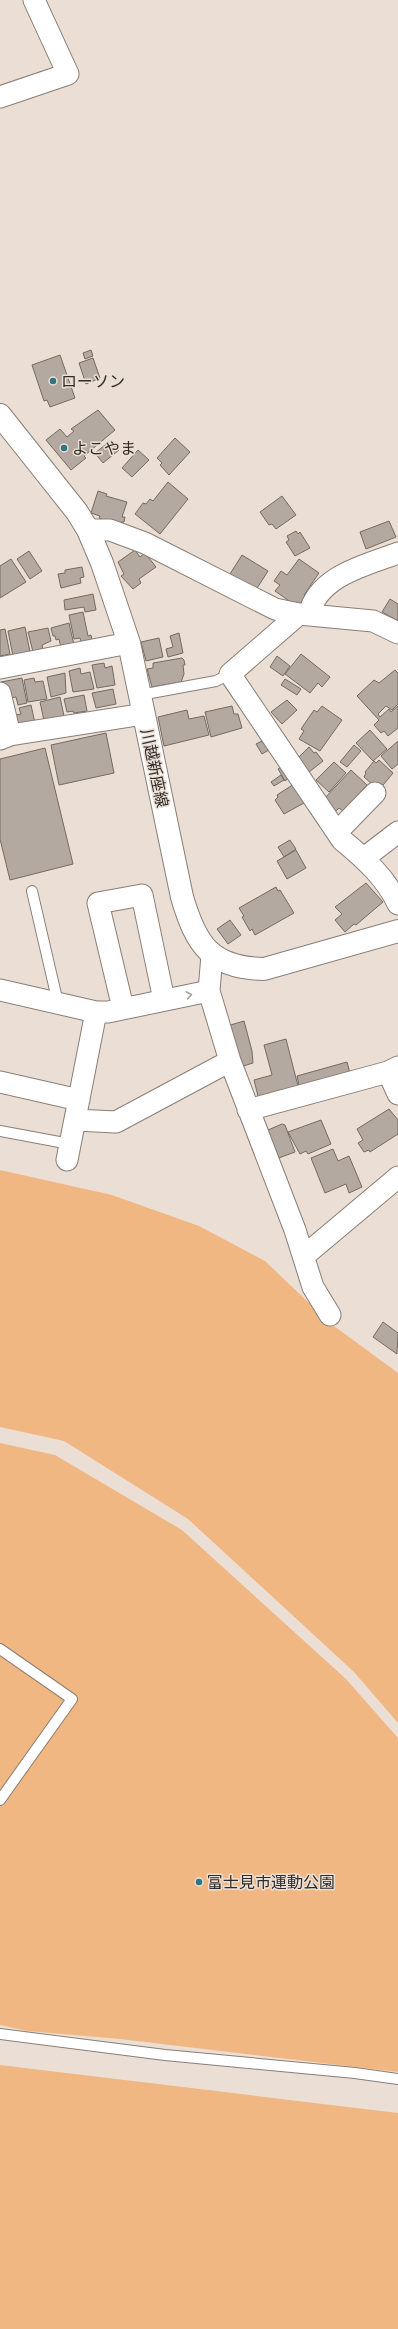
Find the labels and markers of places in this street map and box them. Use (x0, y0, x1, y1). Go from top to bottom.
place label: ローソン (61, 370, 125, 393)
marker: ローソン (48, 376, 58, 386)
place label: よこやま (72, 437, 136, 460)
marker: よこやま (59, 443, 69, 453)
place label: 富士見市運動公園 (207, 1871, 335, 1894)
marker: 富士見市運動公園 (194, 1877, 204, 1887)

